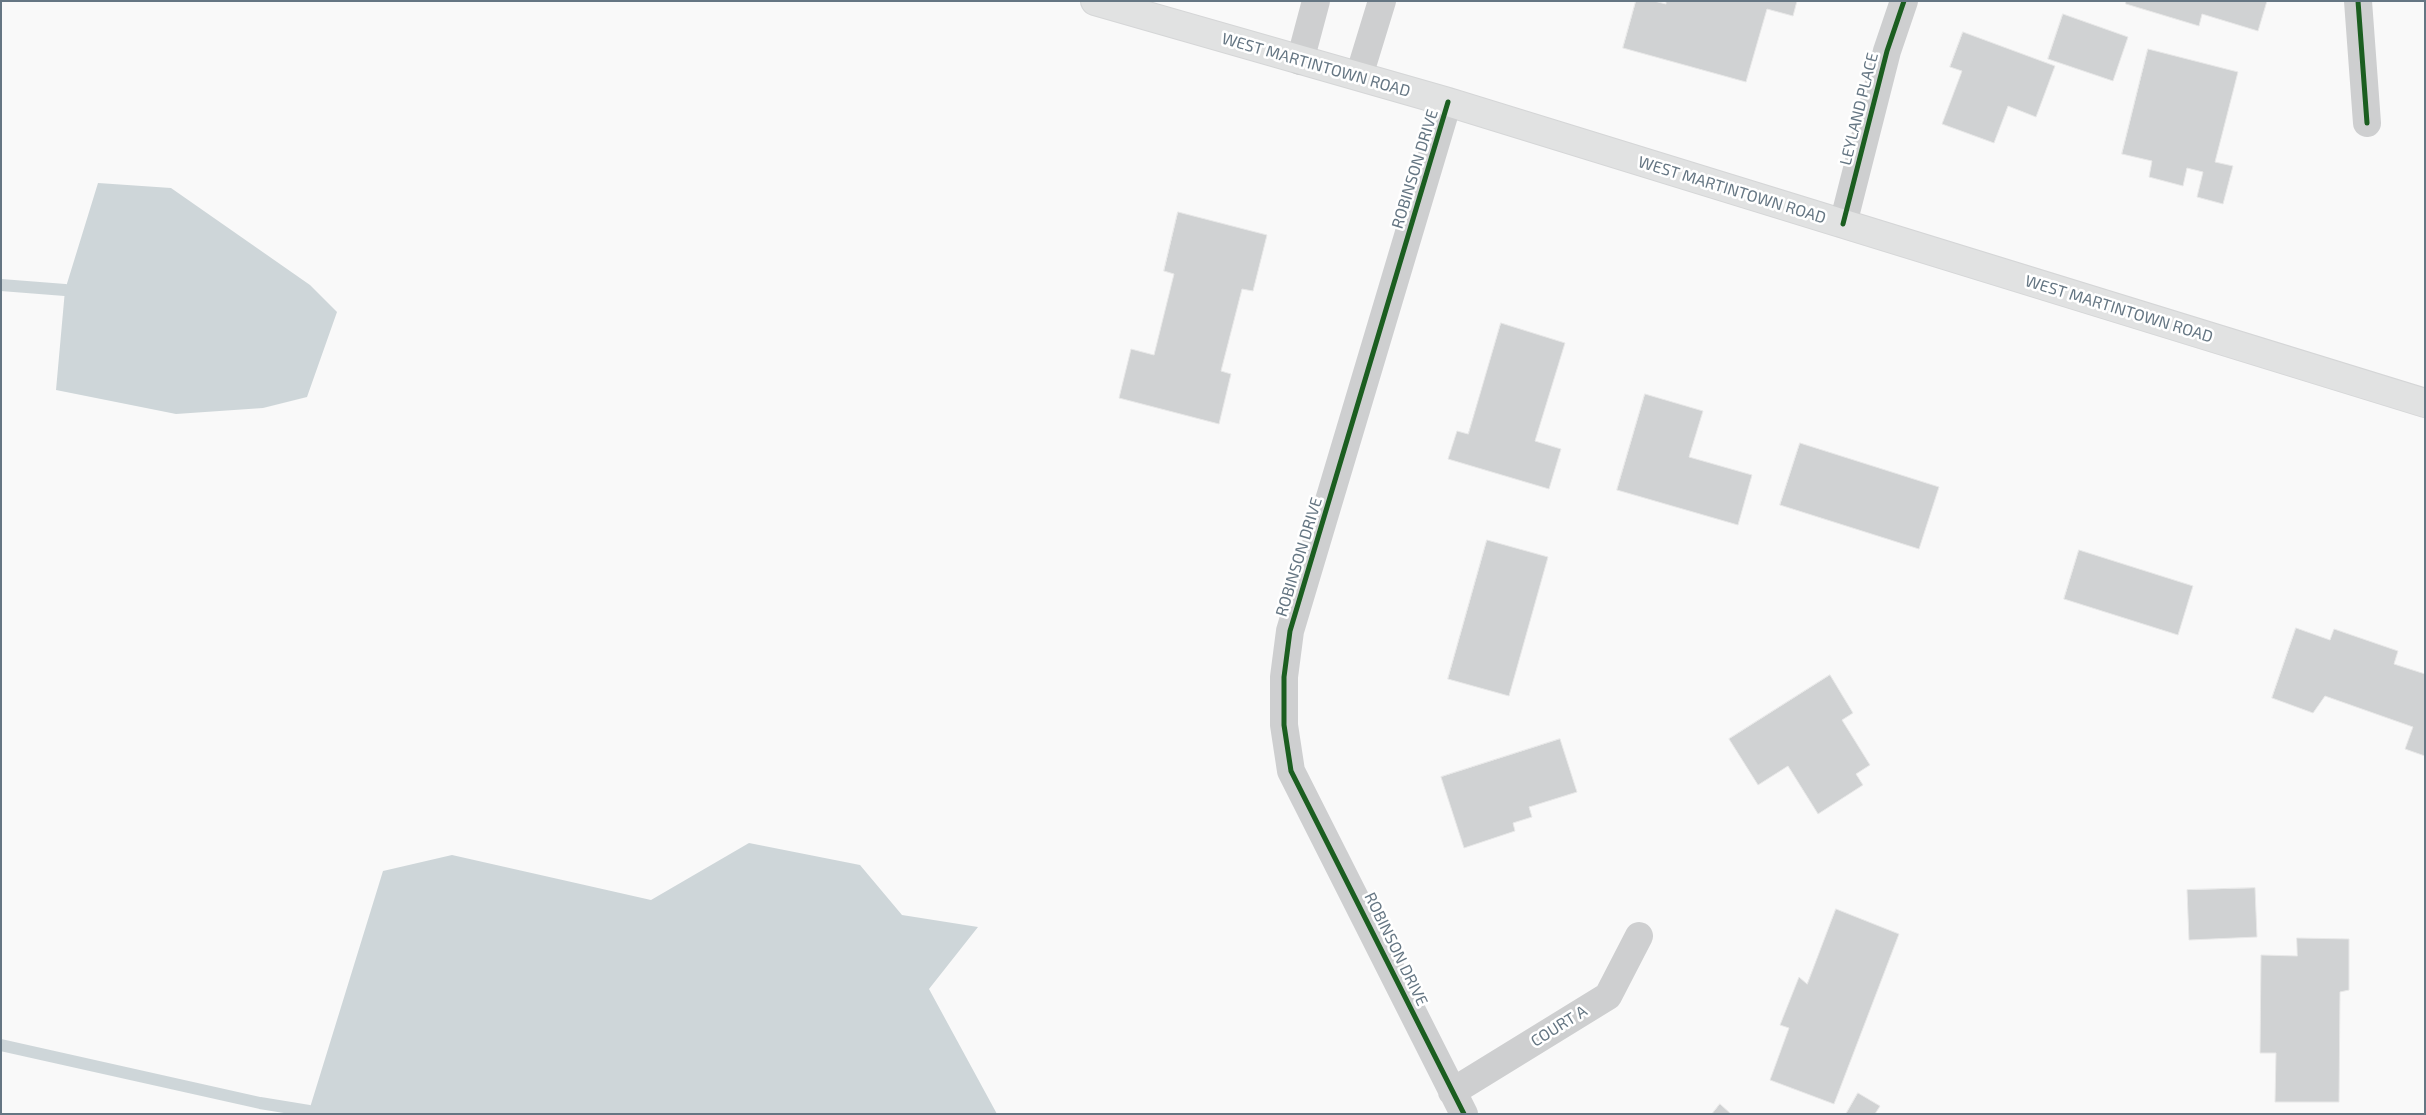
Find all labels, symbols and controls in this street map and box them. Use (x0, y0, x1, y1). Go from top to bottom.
street label: WEST MARTINTOWN ROAD (1219, 29, 1413, 101)
street label: LEYLAND PLACE (1836, 51, 1882, 167)
street label: ROBINSON DRIVE (1388, 107, 1442, 231)
street label: WEST MARTINTOWN ROAD (1636, 152, 1828, 228)
street label: WEST MARTINTOWN ROAD (2023, 271, 2215, 347)
street label: ROBINSON DRIVE (1272, 495, 1326, 619)
street label: ROBINSON DRIVE (1360, 889, 1432, 1009)
street label: COURT A (1527, 1001, 1591, 1051)

